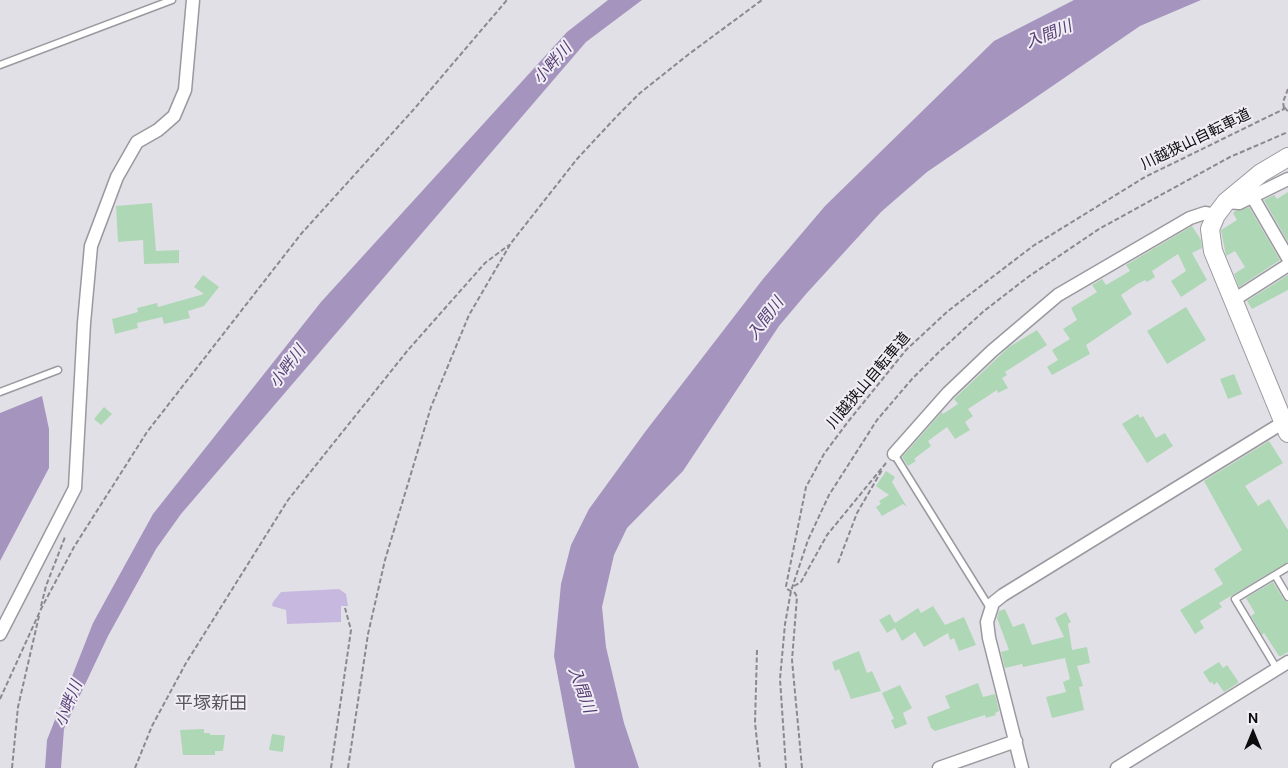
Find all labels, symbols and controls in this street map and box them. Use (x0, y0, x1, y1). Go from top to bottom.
water label: 入間川 (1023, 17, 1075, 53)
water label: 小畔川 (530, 40, 576, 88)
street label: 川越狭山自転車道 (1138, 106, 1254, 174)
water label: 入間川 (744, 294, 788, 344)
street label: 川越狭山自転車道 (824, 329, 914, 433)
water label: 小畔川 (266, 342, 310, 392)
water label: 入間川 (564, 664, 598, 716)
water label: 小畔川 (51, 678, 87, 730)
district label: 平塚新田 (175, 693, 247, 715)
north arrow (1228, 708, 1278, 758)
text: N (1248, 709, 1258, 727)

